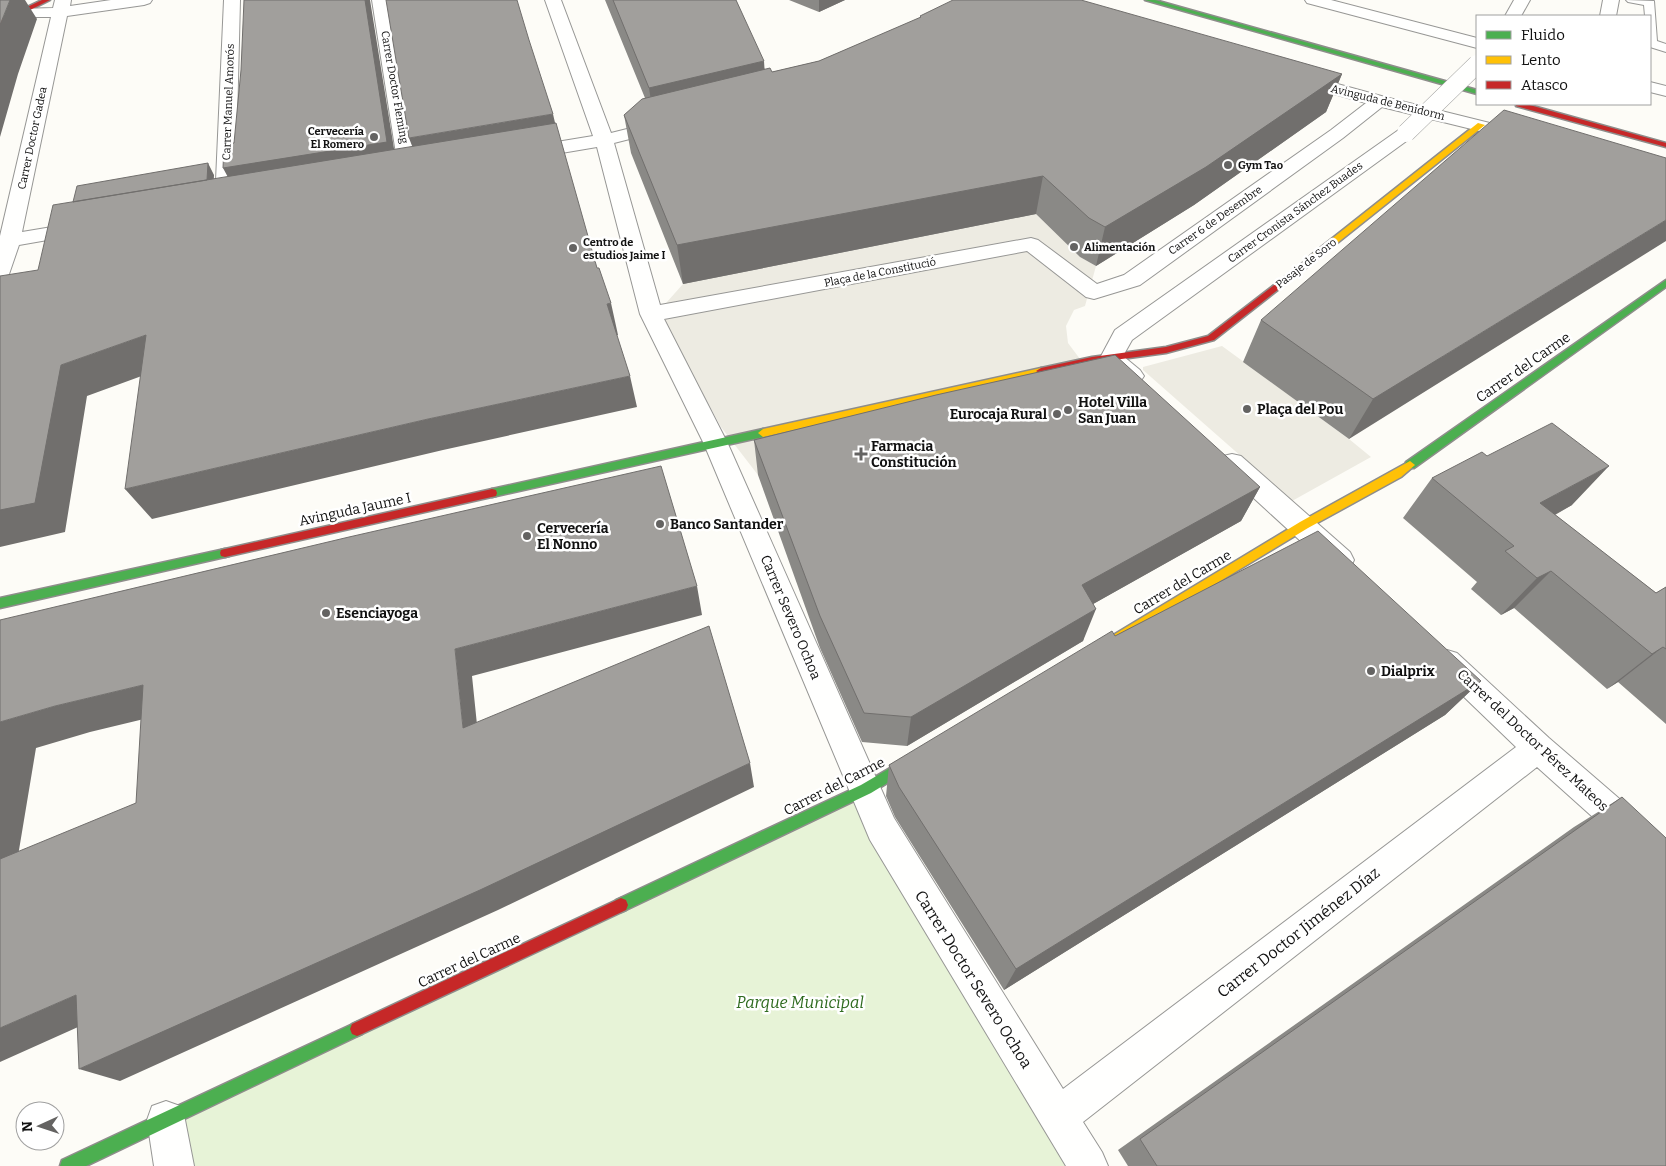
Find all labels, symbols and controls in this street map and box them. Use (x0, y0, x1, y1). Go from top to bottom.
legend (1476, 15, 1651, 105)
text: Fluido (1521, 26, 1565, 44)
street label: Carrer Doctor Fleming (378, 30, 411, 144)
street label: Carrer Manuel Amorós (220, 43, 237, 161)
text: Lento (1521, 51, 1561, 69)
text: Atasco (1521, 76, 1568, 94)
street label: Avinguda de Benidorm (1330, 82, 1447, 123)
street label: Carrer Doctor Gadea (15, 86, 50, 191)
place label: Cervecería El Romero (308, 125, 365, 151)
marker: Cervecería El Romero (368, 131, 380, 143)
marker: Gym Tao (1222, 159, 1234, 171)
street label: Carrer Cronista Sánchez Buades (1225, 159, 1365, 266)
place label: Gym Tao (1238, 159, 1283, 172)
street label: Carrer 6 de Desembre (1166, 183, 1265, 258)
place label: Centro de estudios Jaime I (583, 236, 665, 262)
street label: Pasaje de Soro (1273, 236, 1339, 291)
marker: Alimentación (1068, 241, 1080, 253)
place label: Alimentación (1084, 241, 1155, 254)
marker: Centro de estudios Jaime I (567, 242, 579, 254)
street label: Plaça de la Constitució (823, 255, 937, 290)
street label: Carrer del Carme (1473, 329, 1574, 406)
place label: Hotel Villa San Juan (1078, 394, 1147, 427)
place label: Plaça del Pou (1257, 401, 1343, 418)
marker: Plaça del Pou (1241, 403, 1253, 415)
marker: Hotel Villa San Juan (1062, 404, 1074, 416)
place label: Eurocaja Rural (950, 406, 1048, 423)
marker: Eurocaja Rural (1051, 408, 1063, 420)
place label: Farmacia Constitución (871, 438, 957, 471)
marker: Farmacia Constitución (855, 448, 867, 460)
street label: Avinguda Jaume I (298, 489, 413, 530)
place label: Banco Santander (670, 516, 784, 533)
marker: Banco Santander (654, 518, 666, 530)
place label: Cervecería El Nonno (537, 520, 609, 553)
marker: Cervecería El Nonno (521, 530, 533, 542)
street label: Carrer del Carme (1130, 547, 1234, 618)
street label: Carrer Severo Ochoa (757, 552, 825, 682)
place label: Esenciayoga (336, 605, 418, 622)
marker: Esenciayoga (320, 607, 332, 619)
place label: Dialprix (1381, 663, 1435, 680)
marker: Dialprix (1365, 665, 1377, 677)
street label: Carrer del Doctor Pérez Mateos (1453, 666, 1612, 815)
street label: Carrer del Carme (781, 754, 888, 819)
street label: Carrer Doctor Jiménez Díaz (1213, 863, 1384, 1002)
street label: Carrer Doctor Severo Ochoa (911, 887, 1036, 1072)
street label: Carrer del Carme (415, 929, 523, 992)
park label: Parque Municipal (736, 993, 864, 1012)
north arrow (15, 1101, 65, 1151)
text: N (19, 1121, 36, 1132)

